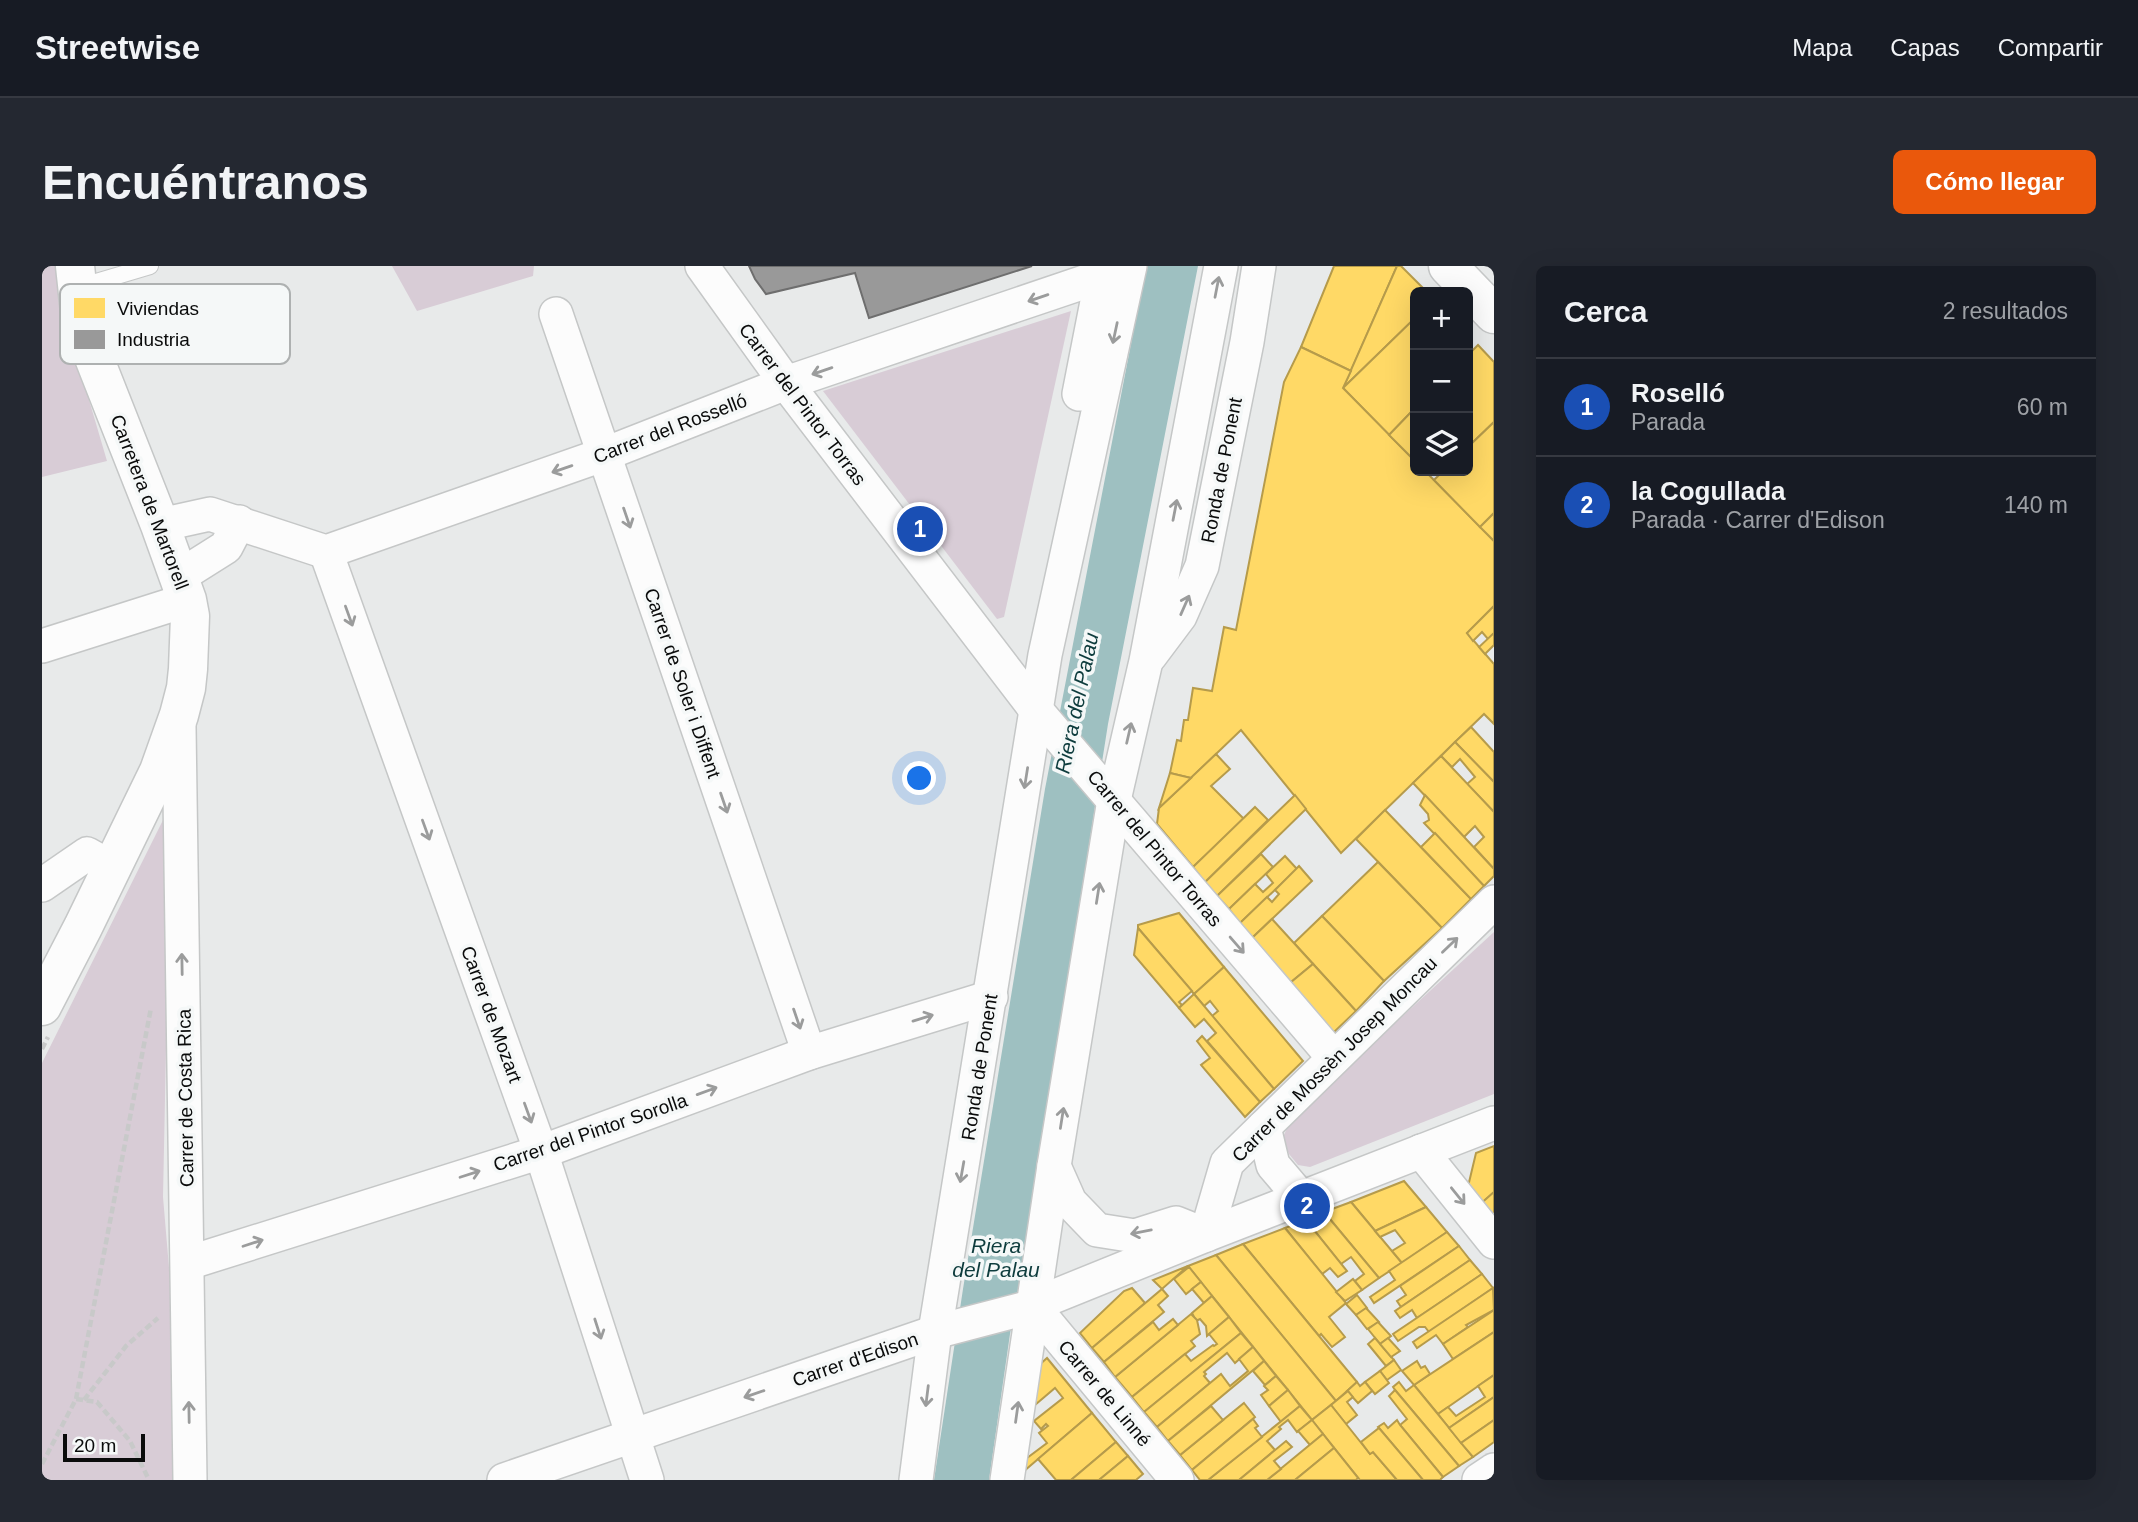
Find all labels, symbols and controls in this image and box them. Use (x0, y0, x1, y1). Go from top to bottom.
text: Streetwise (35, 29, 200, 66)
text: Mapa (1792, 34, 1852, 61)
text: Capas (1890, 34, 1960, 61)
text: Compartir (1998, 34, 2103, 61)
button: Cómo llegar (1893, 150, 2096, 214)
text: Encuéntranos (42, 155, 369, 209)
one-way arrow (1211, 276, 1224, 299)
legend (60, 284, 290, 364)
map controls (1410, 287, 1473, 476)
button: + (1410, 287, 1473, 350)
one-way arrow (1027, 293, 1049, 305)
text: Cerca (1564, 295, 1647, 328)
text: Viviendas (117, 298, 199, 319)
text: 2 resultados (1943, 298, 2068, 324)
street label: Carrer del Pintor Torras (735, 319, 870, 489)
one-way arrow (1108, 321, 1122, 344)
text: Industria (117, 329, 190, 350)
button: − (1410, 350, 1473, 413)
one-way arrow (812, 366, 834, 378)
text: Roselló (1631, 378, 1725, 408)
street label: Carrer del Rosselló (591, 390, 750, 467)
text: 1 (1581, 394, 1593, 420)
text: 60 m (2017, 394, 2068, 420)
street label: Ronda de Ponent (1197, 395, 1246, 545)
text: Parada (1631, 409, 1705, 435)
street label: Carretera de Martorell (106, 412, 193, 593)
button: layers (1410, 413, 1473, 476)
one-way arrow (551, 464, 573, 476)
text: la Cogullada (1631, 476, 1786, 506)
text: 2 (1581, 492, 1593, 518)
text: 140 m (2004, 492, 2068, 518)
one-way arrow (1168, 499, 1182, 522)
pin: 1 (897, 503, 943, 555)
one-way arrow (622, 507, 634, 529)
text: Parada · Carrer d'Edison (1631, 507, 1885, 533)
street label: Carrer de Soler i Diffent (640, 586, 725, 781)
one-way arrow (1179, 595, 1192, 616)
one-way arrow (343, 604, 356, 626)
water label: Riera del Palau (1050, 630, 1103, 776)
one-way arrow (1123, 722, 1136, 745)
your location (902, 761, 936, 795)
one-way arrow (1019, 766, 1032, 789)
street label: Carrer del Pintor Torras (1083, 766, 1226, 931)
one-way arrow (719, 792, 731, 814)
one-way arrow (420, 819, 433, 841)
one-way arrow (1092, 882, 1105, 905)
one-way arrow (1229, 935, 1245, 953)
one-way arrow (1441, 937, 1458, 954)
street label: Carrer de Mozart (457, 943, 526, 1086)
one-way arrow (175, 953, 189, 976)
street label: Carrer de Mossèn Josep Moncau (1228, 953, 1441, 1166)
street label: Ronda de Ponent (958, 992, 1002, 1142)
one-way arrow (792, 1007, 804, 1029)
street label: Carrer de Costa Rica (173, 1008, 198, 1187)
one-way arrow (912, 1011, 934, 1024)
one-way arrow (696, 1083, 718, 1096)
street label: Carrer del Pintor Sorolla (490, 1089, 690, 1176)
one-way arrow (522, 1102, 535, 1124)
one-way arrow (1056, 1107, 1069, 1130)
one-way arrow (955, 1160, 968, 1182)
one-way arrow (458, 1167, 480, 1180)
pin: 2 (1284, 1180, 1330, 1232)
one-way arrow (1450, 1187, 1465, 1205)
one-way arrow (1130, 1226, 1153, 1240)
water label: Riera del Palau (952, 1234, 1040, 1281)
one-way arrow (242, 1235, 264, 1248)
one-way arrow (593, 1318, 605, 1340)
street label: Carrer d'Edison (790, 1328, 921, 1391)
street label: Carrer de Linné (1054, 1336, 1155, 1451)
one-way arrow (920, 1384, 933, 1407)
one-way arrow (744, 1389, 766, 1401)
one-way arrow (182, 1401, 196, 1424)
one-way arrow (1010, 1402, 1023, 1424)
scale bar (63, 1431, 145, 1463)
text: 20 m (74, 1435, 116, 1456)

